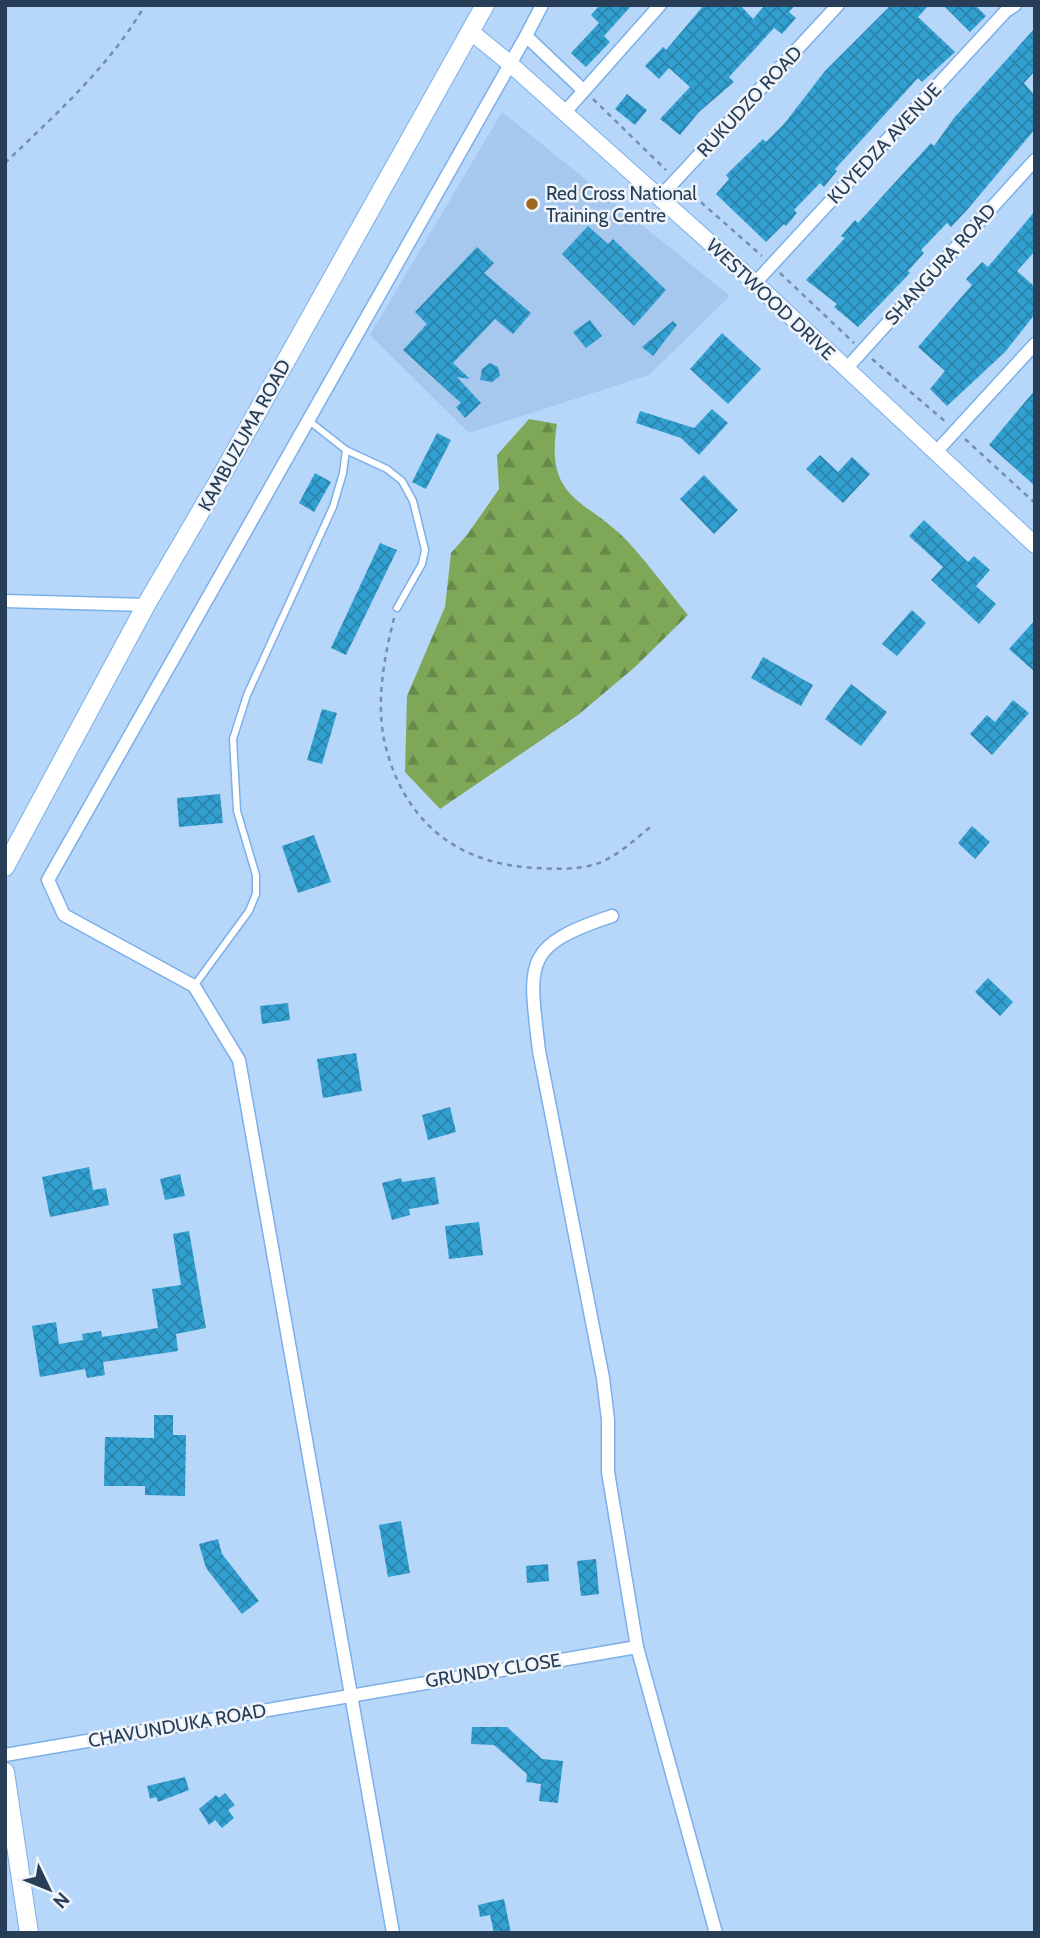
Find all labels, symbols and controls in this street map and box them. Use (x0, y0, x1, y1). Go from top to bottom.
street label: RUKUDZO ROAD (692, 41, 807, 162)
street label: KUYEDZA AVENUE (823, 78, 946, 208)
place label: Red Cross National Training Centre (546, 182, 697, 227)
marker: Red Cross National Training Centre (524, 196, 540, 212)
street label: SHANGURA ROAD (880, 199, 1001, 330)
street label: WESTWOOD DRIVE (702, 234, 840, 365)
street label: KAMBUZUMA ROAD (193, 355, 296, 515)
street label: GRUNDY CLOSE (424, 1648, 562, 1693)
street label: CHAVUNDUKA ROAD (86, 1698, 268, 1752)
north arrow (14, 1854, 84, 1924)
text: N (48, 1887, 74, 1913)

